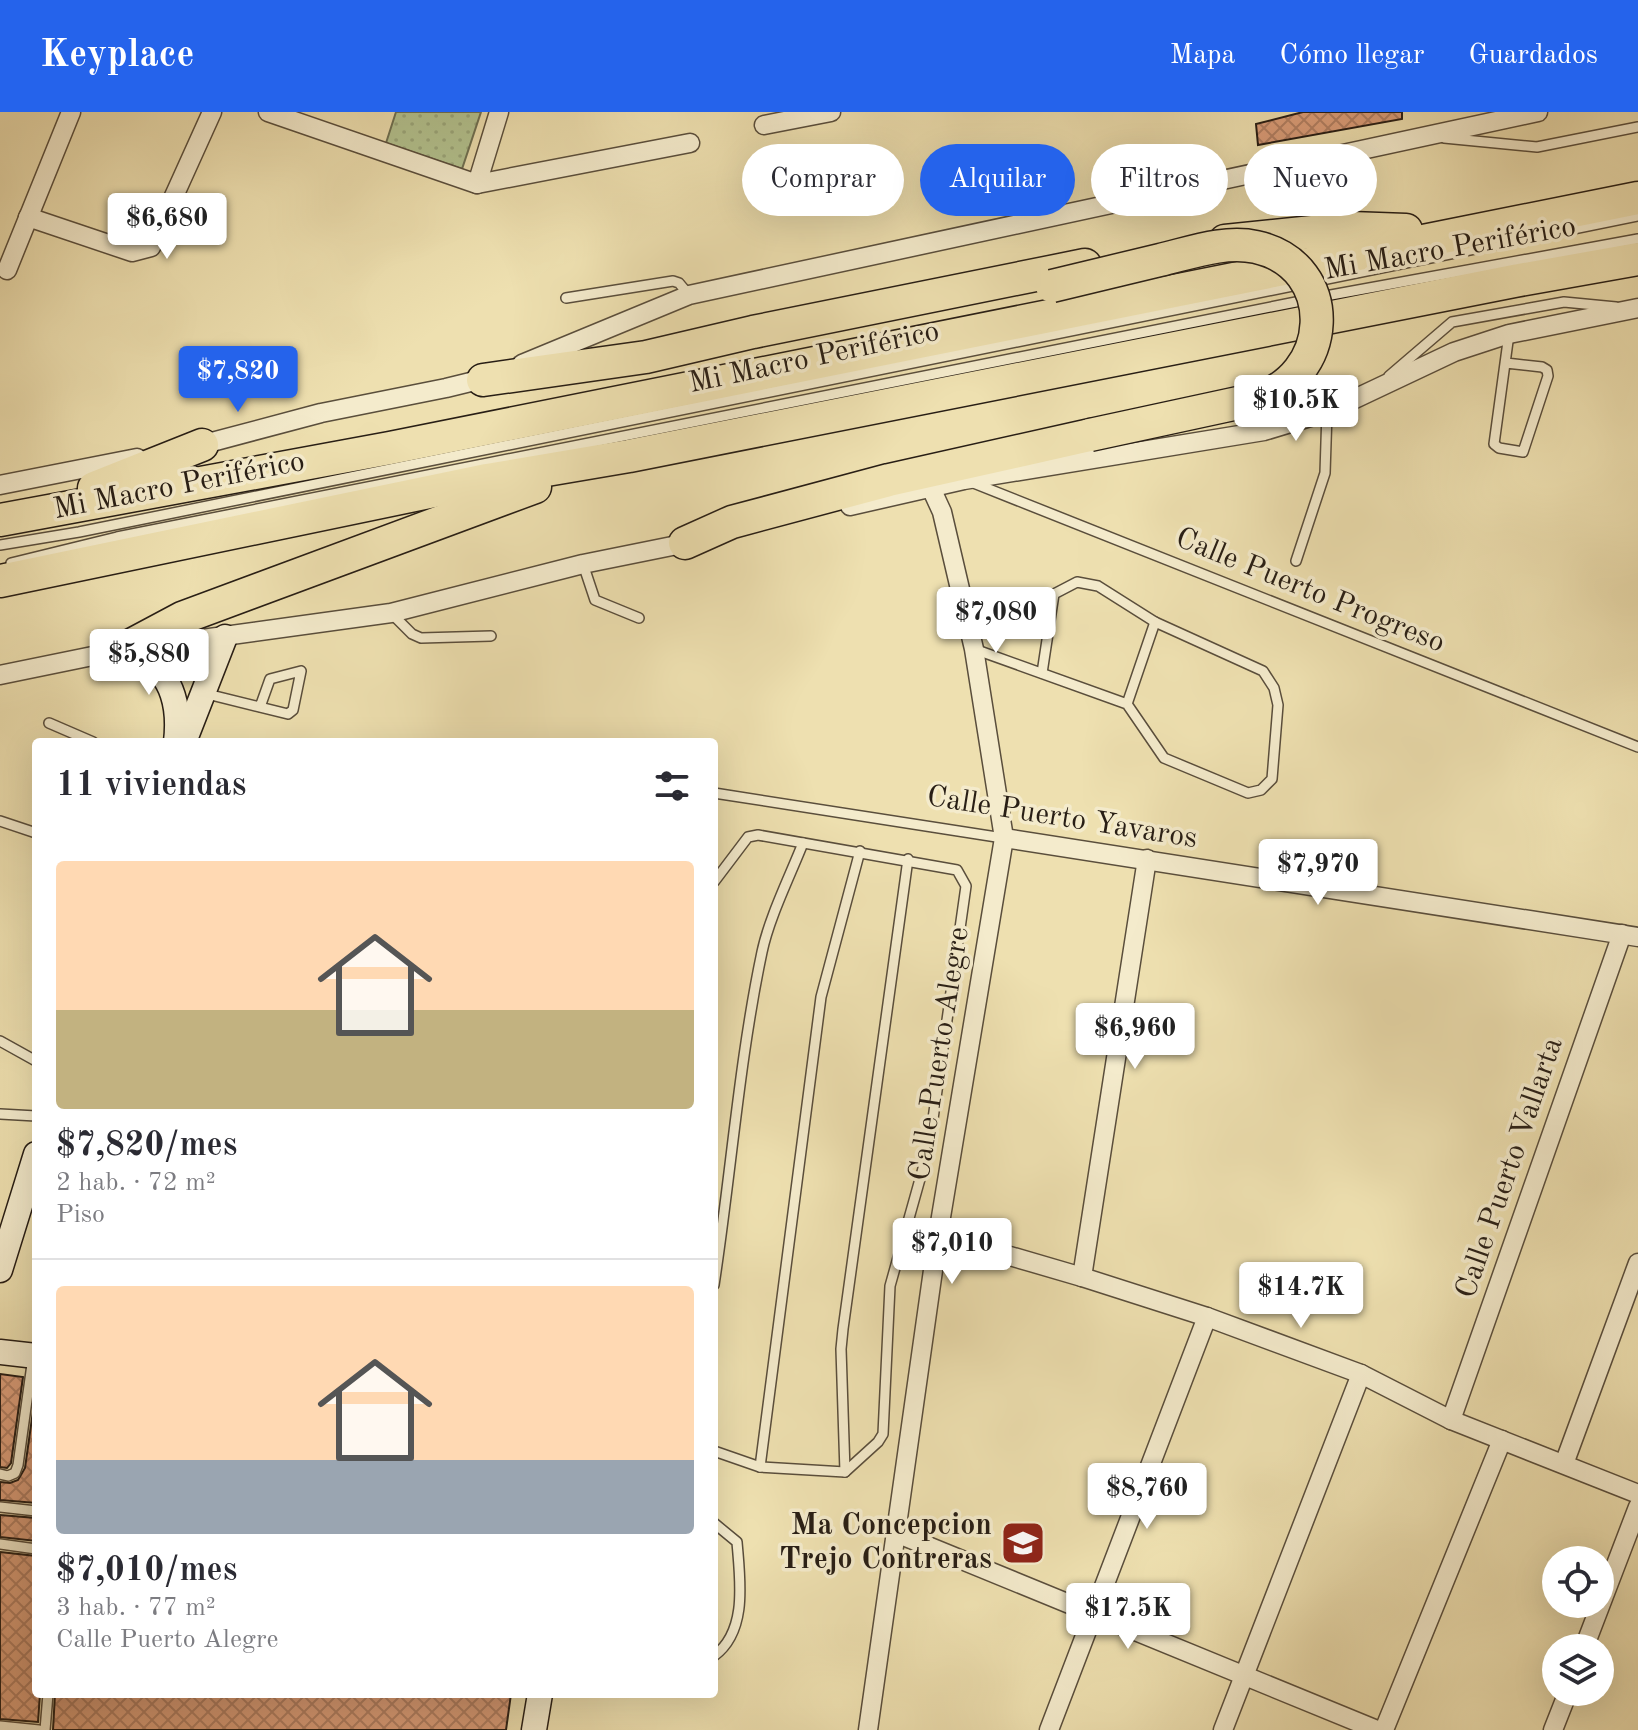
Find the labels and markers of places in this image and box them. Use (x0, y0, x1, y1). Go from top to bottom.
pin: $6,680 (102, 193, 232, 261)
pin: $7,820 (173, 346, 303, 414)
pin: $10.5K (1231, 375, 1361, 443)
pin: $7,080 (931, 587, 1061, 655)
pin: $5,880 (84, 629, 214, 697)
pin: $7,970 (1253, 839, 1383, 907)
pin: $6,960 (1070, 1003, 1200, 1071)
pin: $7,010 (887, 1218, 1017, 1286)
pin: $14.7K (1236, 1262, 1366, 1330)
pin: $8,760 (1082, 1463, 1212, 1531)
place label: Ma Concepcion Trejo Contreras (779, 1511, 992, 1575)
school or university icon: Ma Concepcion Trejo Contreras (999, 1519, 1047, 1567)
pin: $17.5K (1063, 1583, 1193, 1651)

